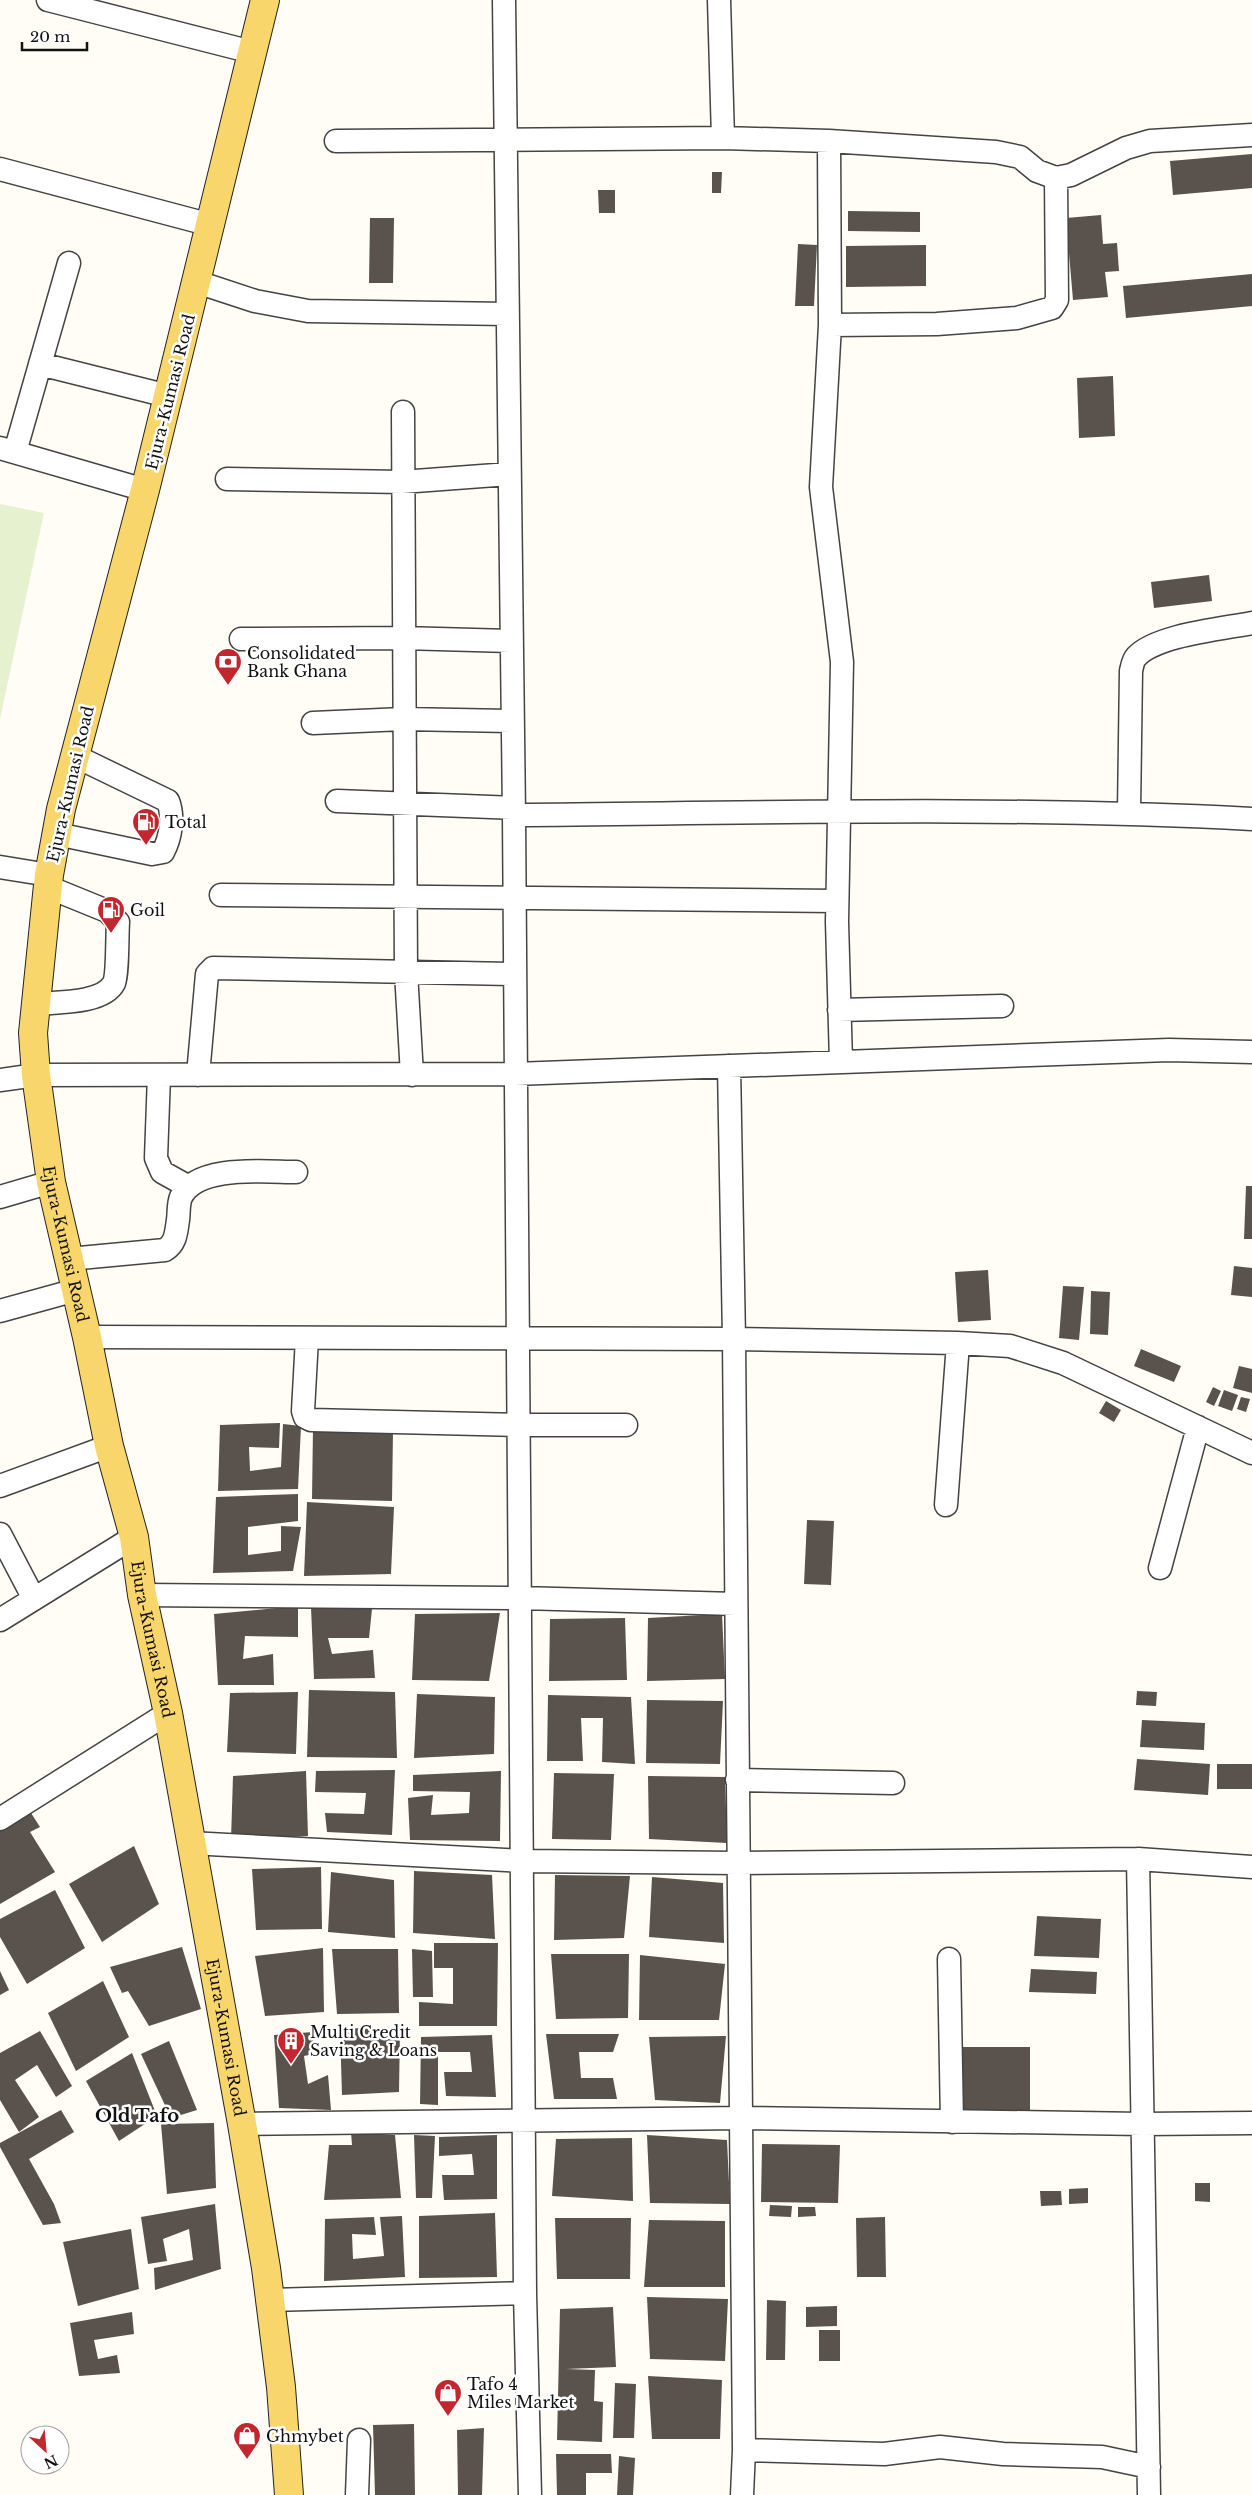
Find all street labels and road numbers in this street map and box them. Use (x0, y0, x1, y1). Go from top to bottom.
street label: Ejura-Kumasi Road (141, 312, 199, 472)
street label: Ejura-Kumasi Road (42, 704, 98, 864)
street label: Ejura-Kumasi Road (39, 1164, 93, 1324)
street label: Ejura-Kumasi Road (127, 1559, 179, 1720)
street label: Ejura-Kumasi Road (202, 1957, 250, 2118)

